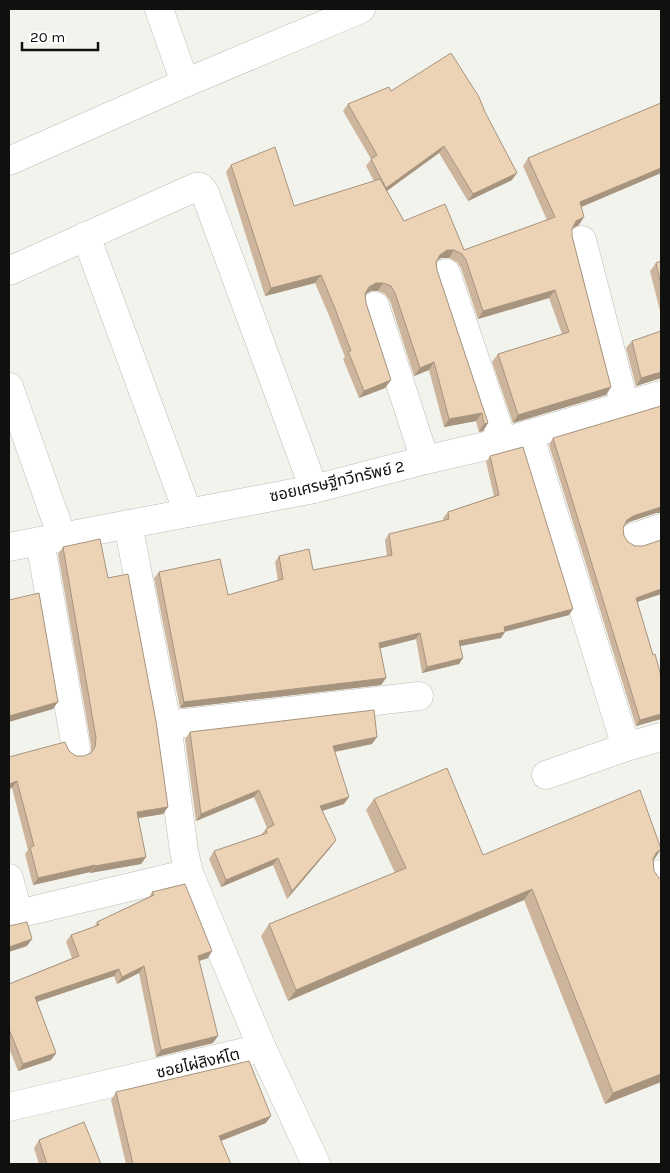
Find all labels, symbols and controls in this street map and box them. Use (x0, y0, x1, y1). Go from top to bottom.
scale bar (22, 20, 99, 52)
text: 20 m (30, 28, 65, 46)
street label: ซอยเศรษฐีทวีทรัพย์ 2 (268, 456, 406, 506)
street label: ซอยไผ่สิงห์โต (154, 1044, 242, 1082)

